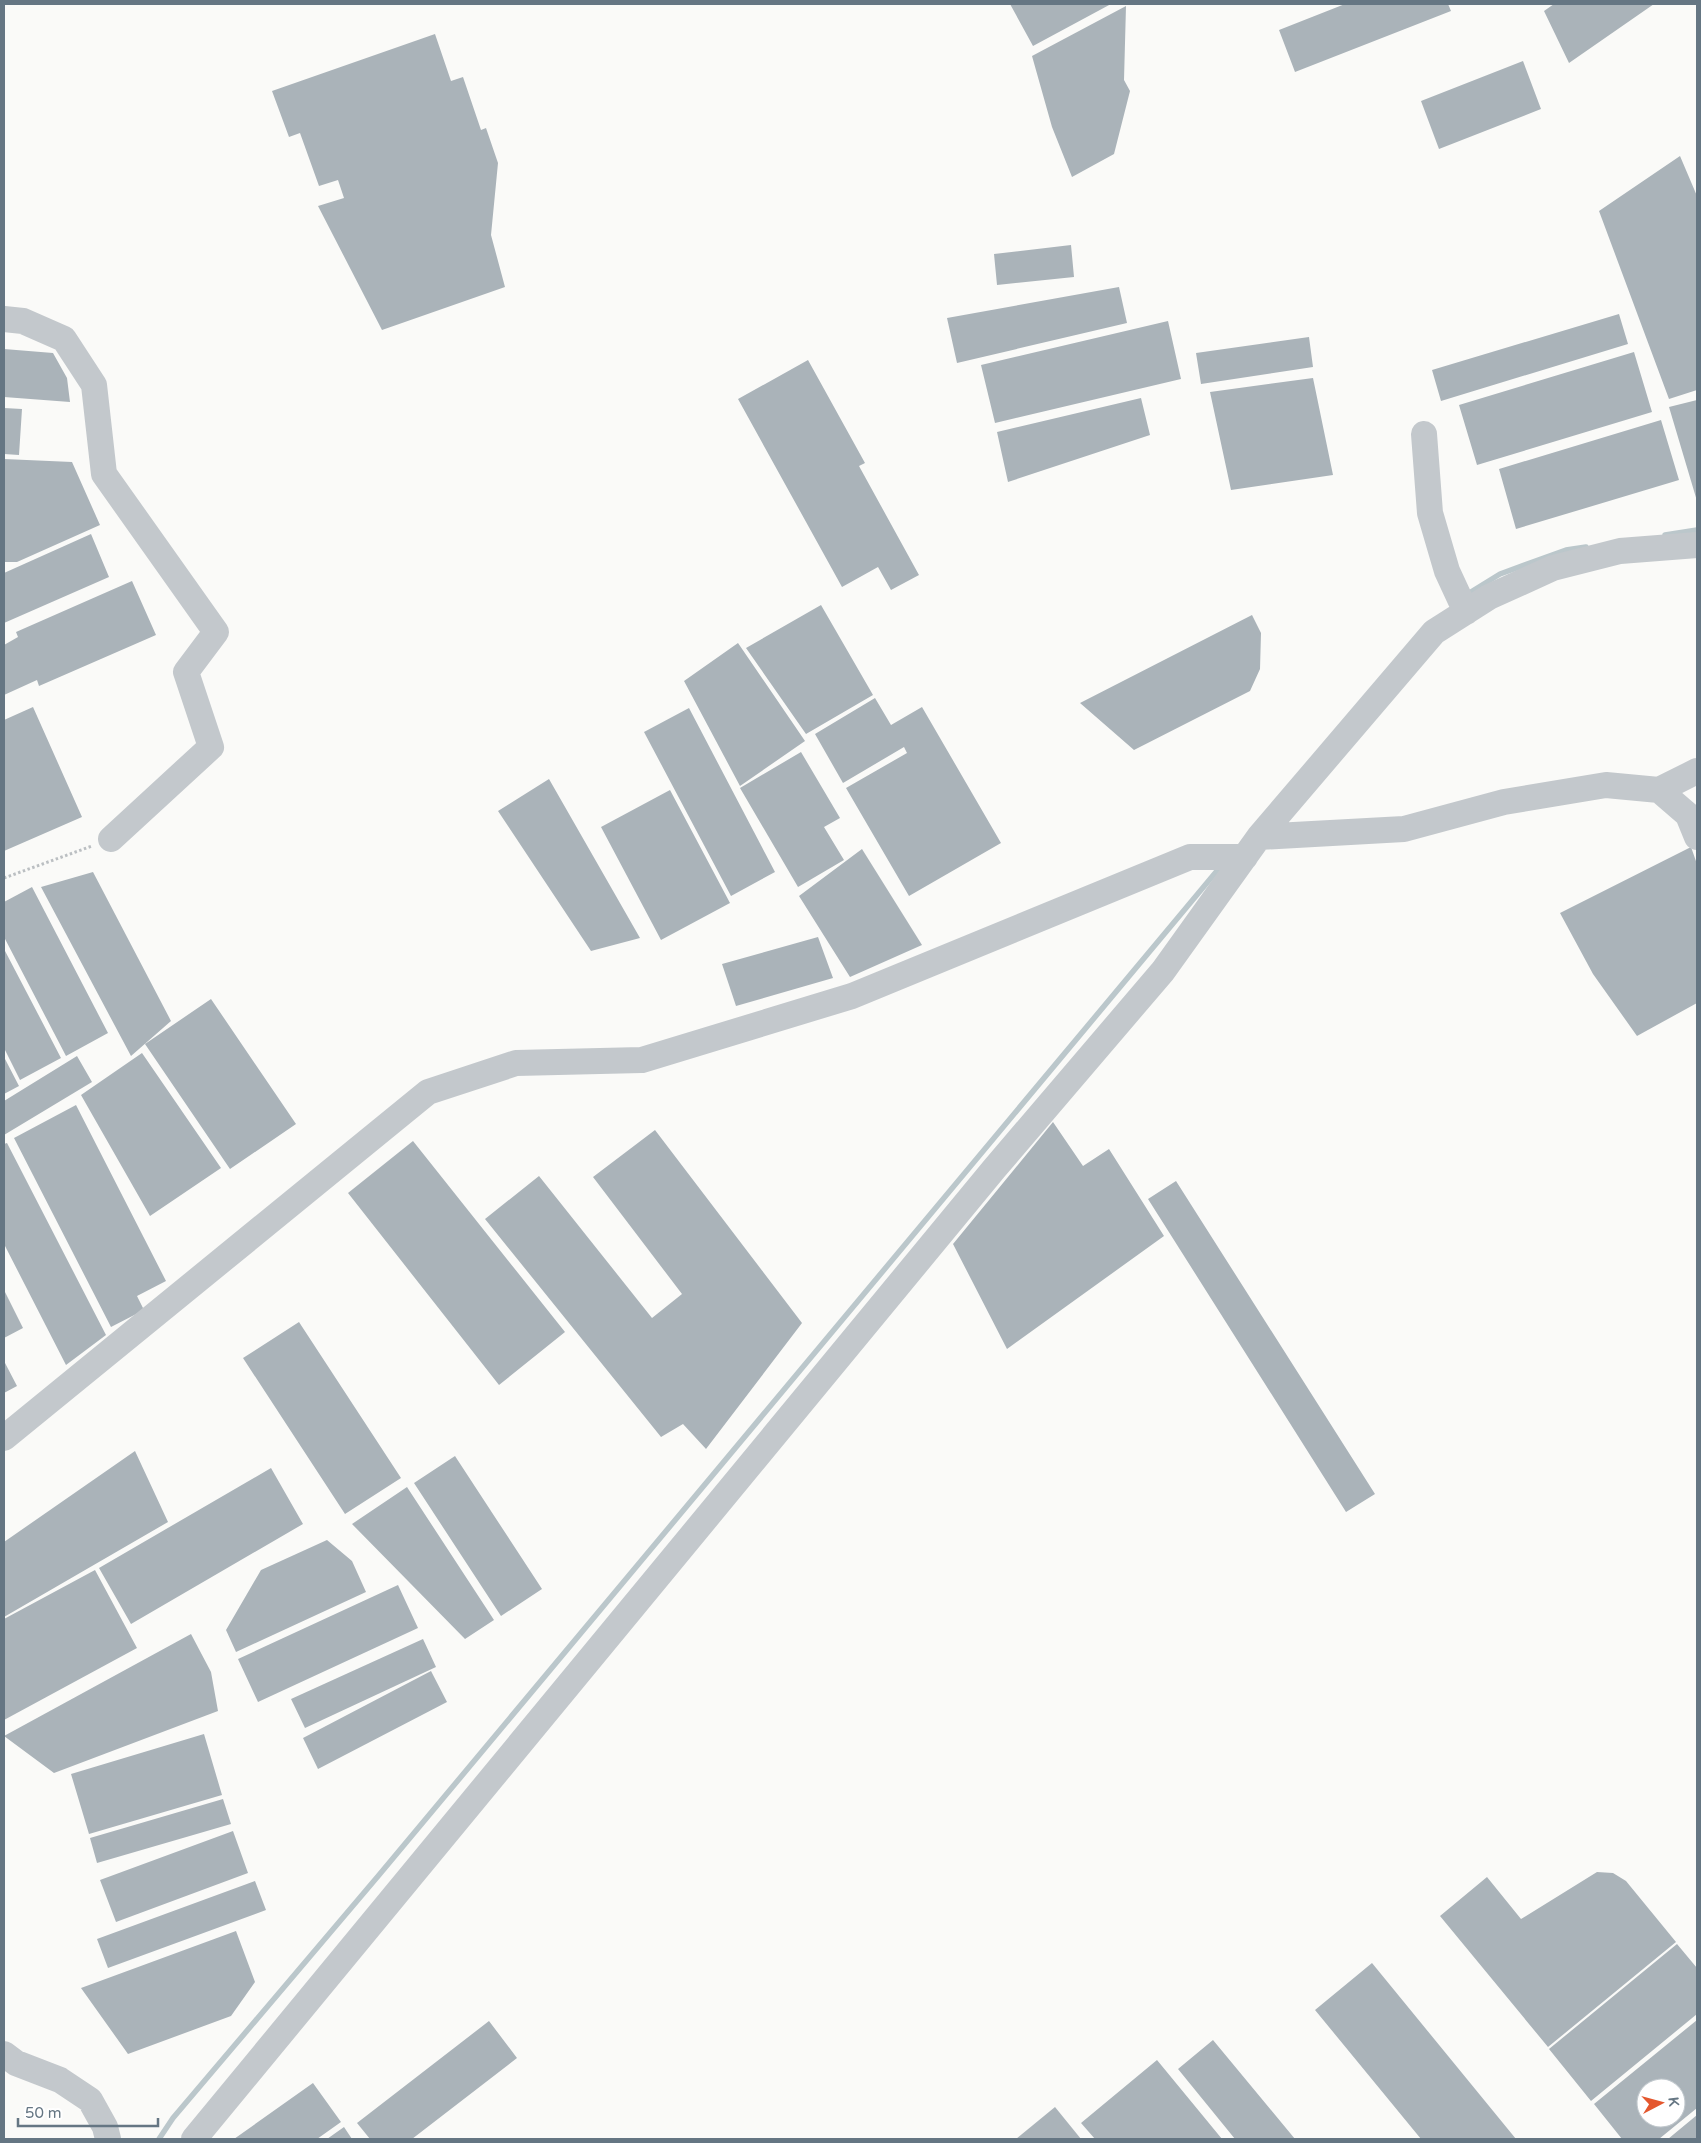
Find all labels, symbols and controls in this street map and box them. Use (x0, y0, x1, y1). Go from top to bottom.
north arrow (1636, 2078, 1686, 2128)
scale bar (18, 2096, 158, 2128)
text: K (1664, 2096, 1682, 2108)
text: 50 m (25, 2104, 62, 2122)

